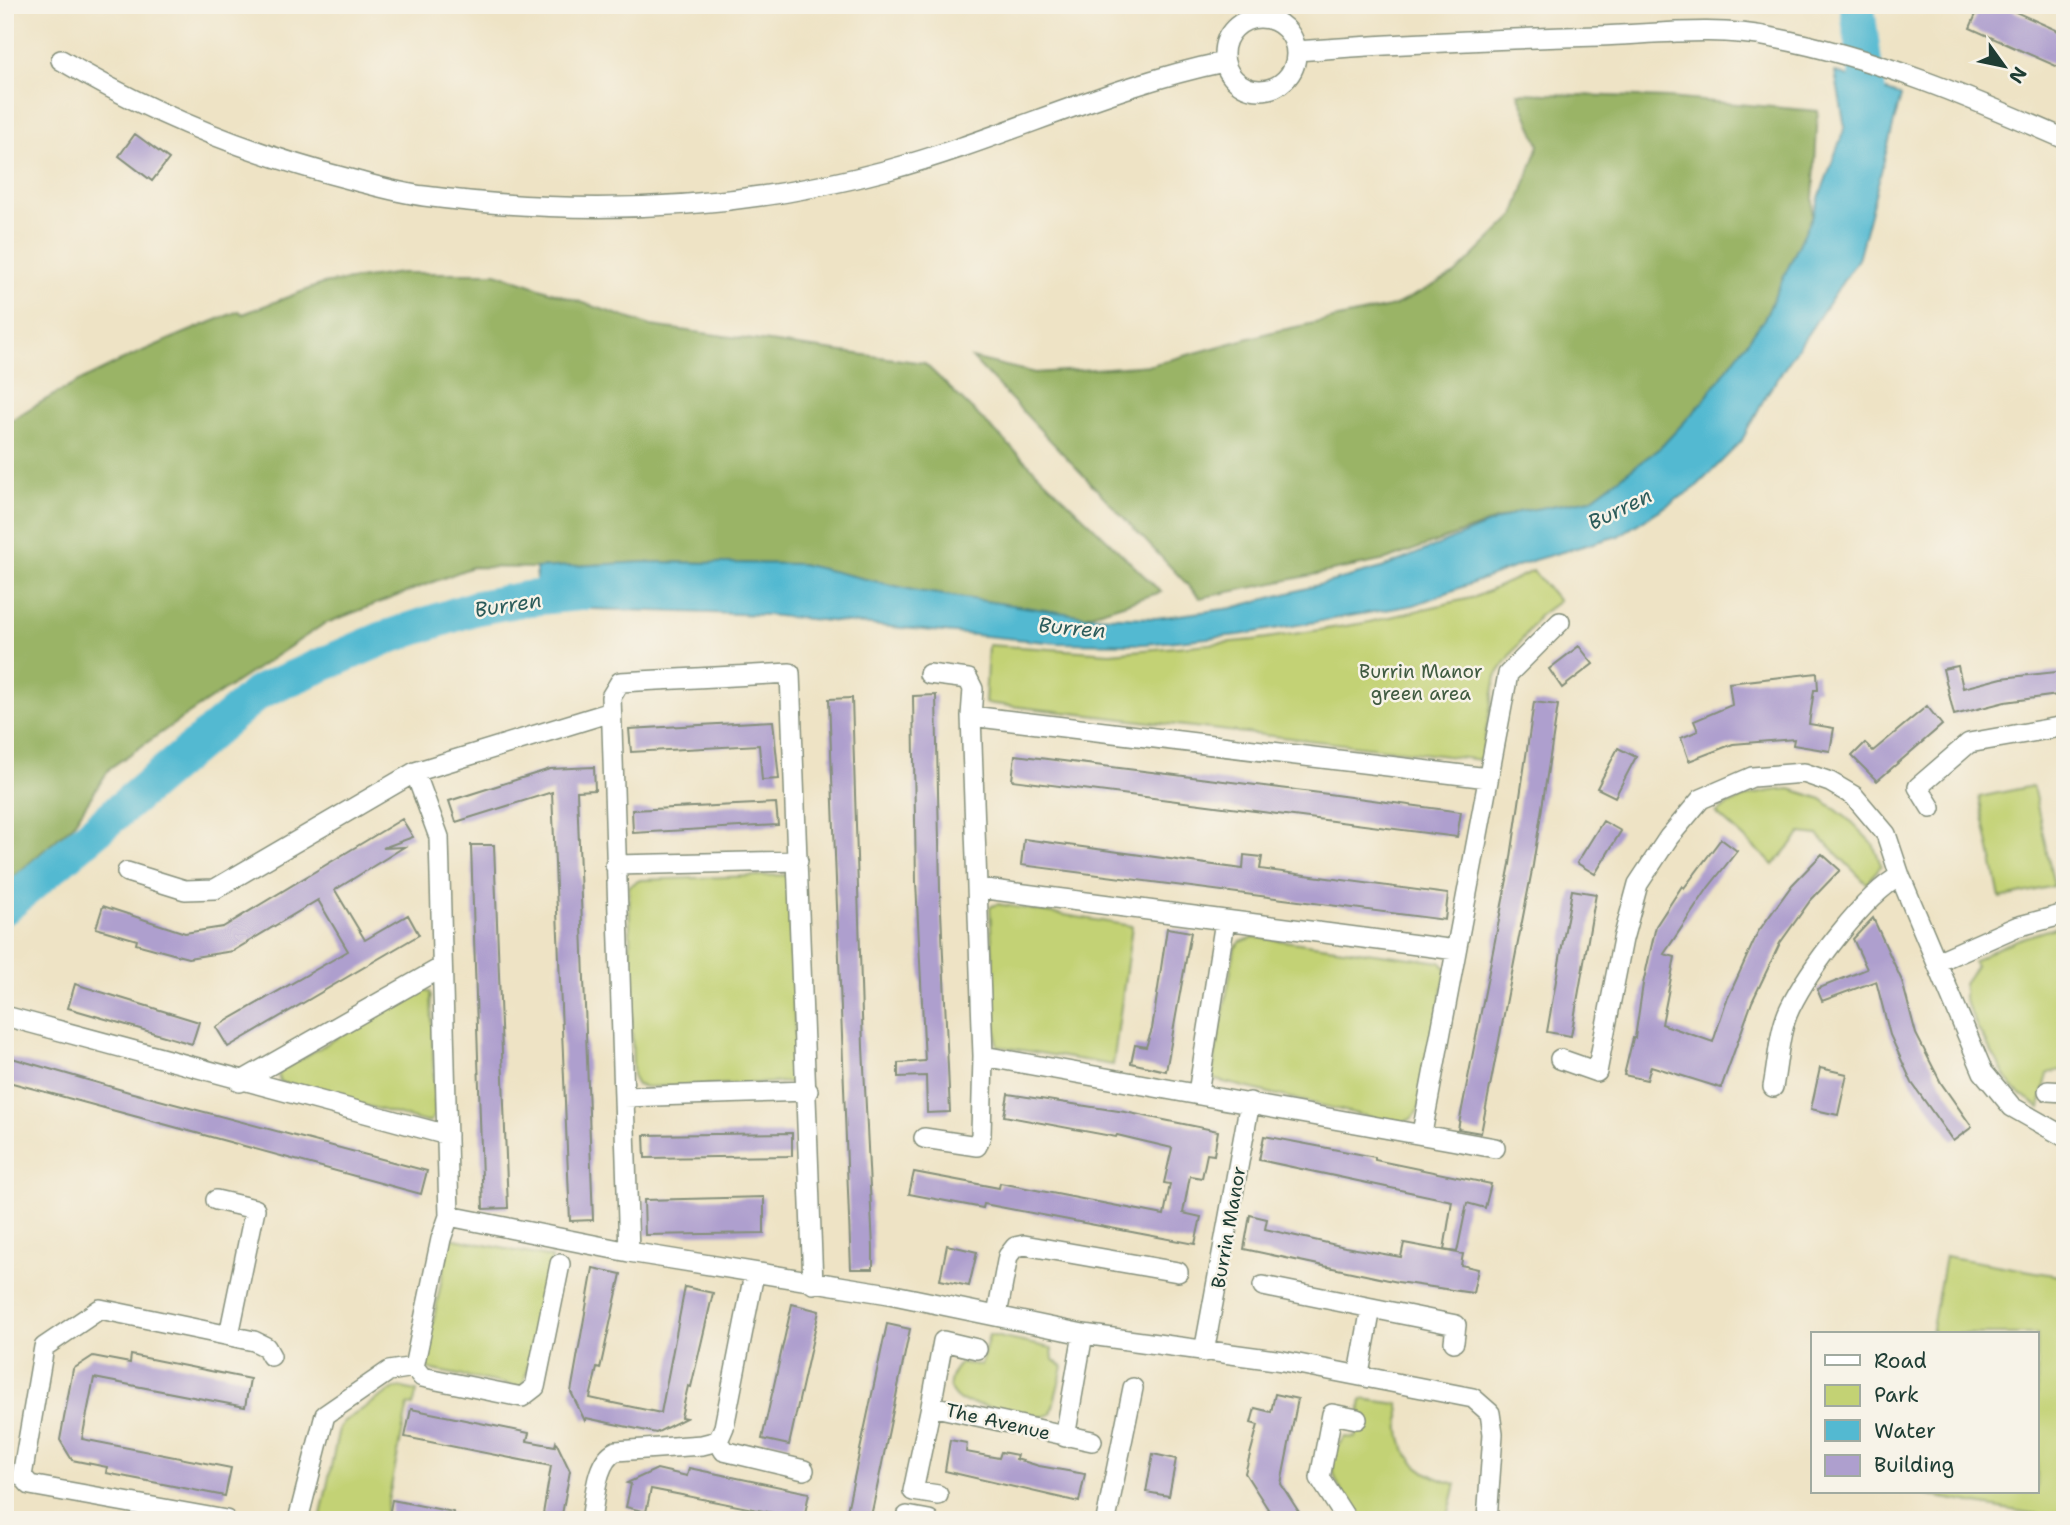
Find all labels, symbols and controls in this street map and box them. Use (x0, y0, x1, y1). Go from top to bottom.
north arrow (1968, 32, 2038, 102)
text: N (2003, 62, 2032, 88)
water label: Burren (1583, 482, 1657, 536)
water label: Burren (472, 586, 544, 624)
water label: Burren (1037, 611, 1107, 645)
park label: Burrin Manor green area (1359, 659, 1483, 706)
street label: Burrin Manor (1205, 1164, 1252, 1290)
legend (1811, 1332, 2038, 1494)
text: Road (1874, 1347, 1927, 1375)
text: Park (1874, 1381, 1919, 1409)
street label: The Avenue (943, 1397, 1053, 1446)
text: Water (1874, 1417, 1936, 1445)
text: Building (1874, 1451, 1954, 1479)

